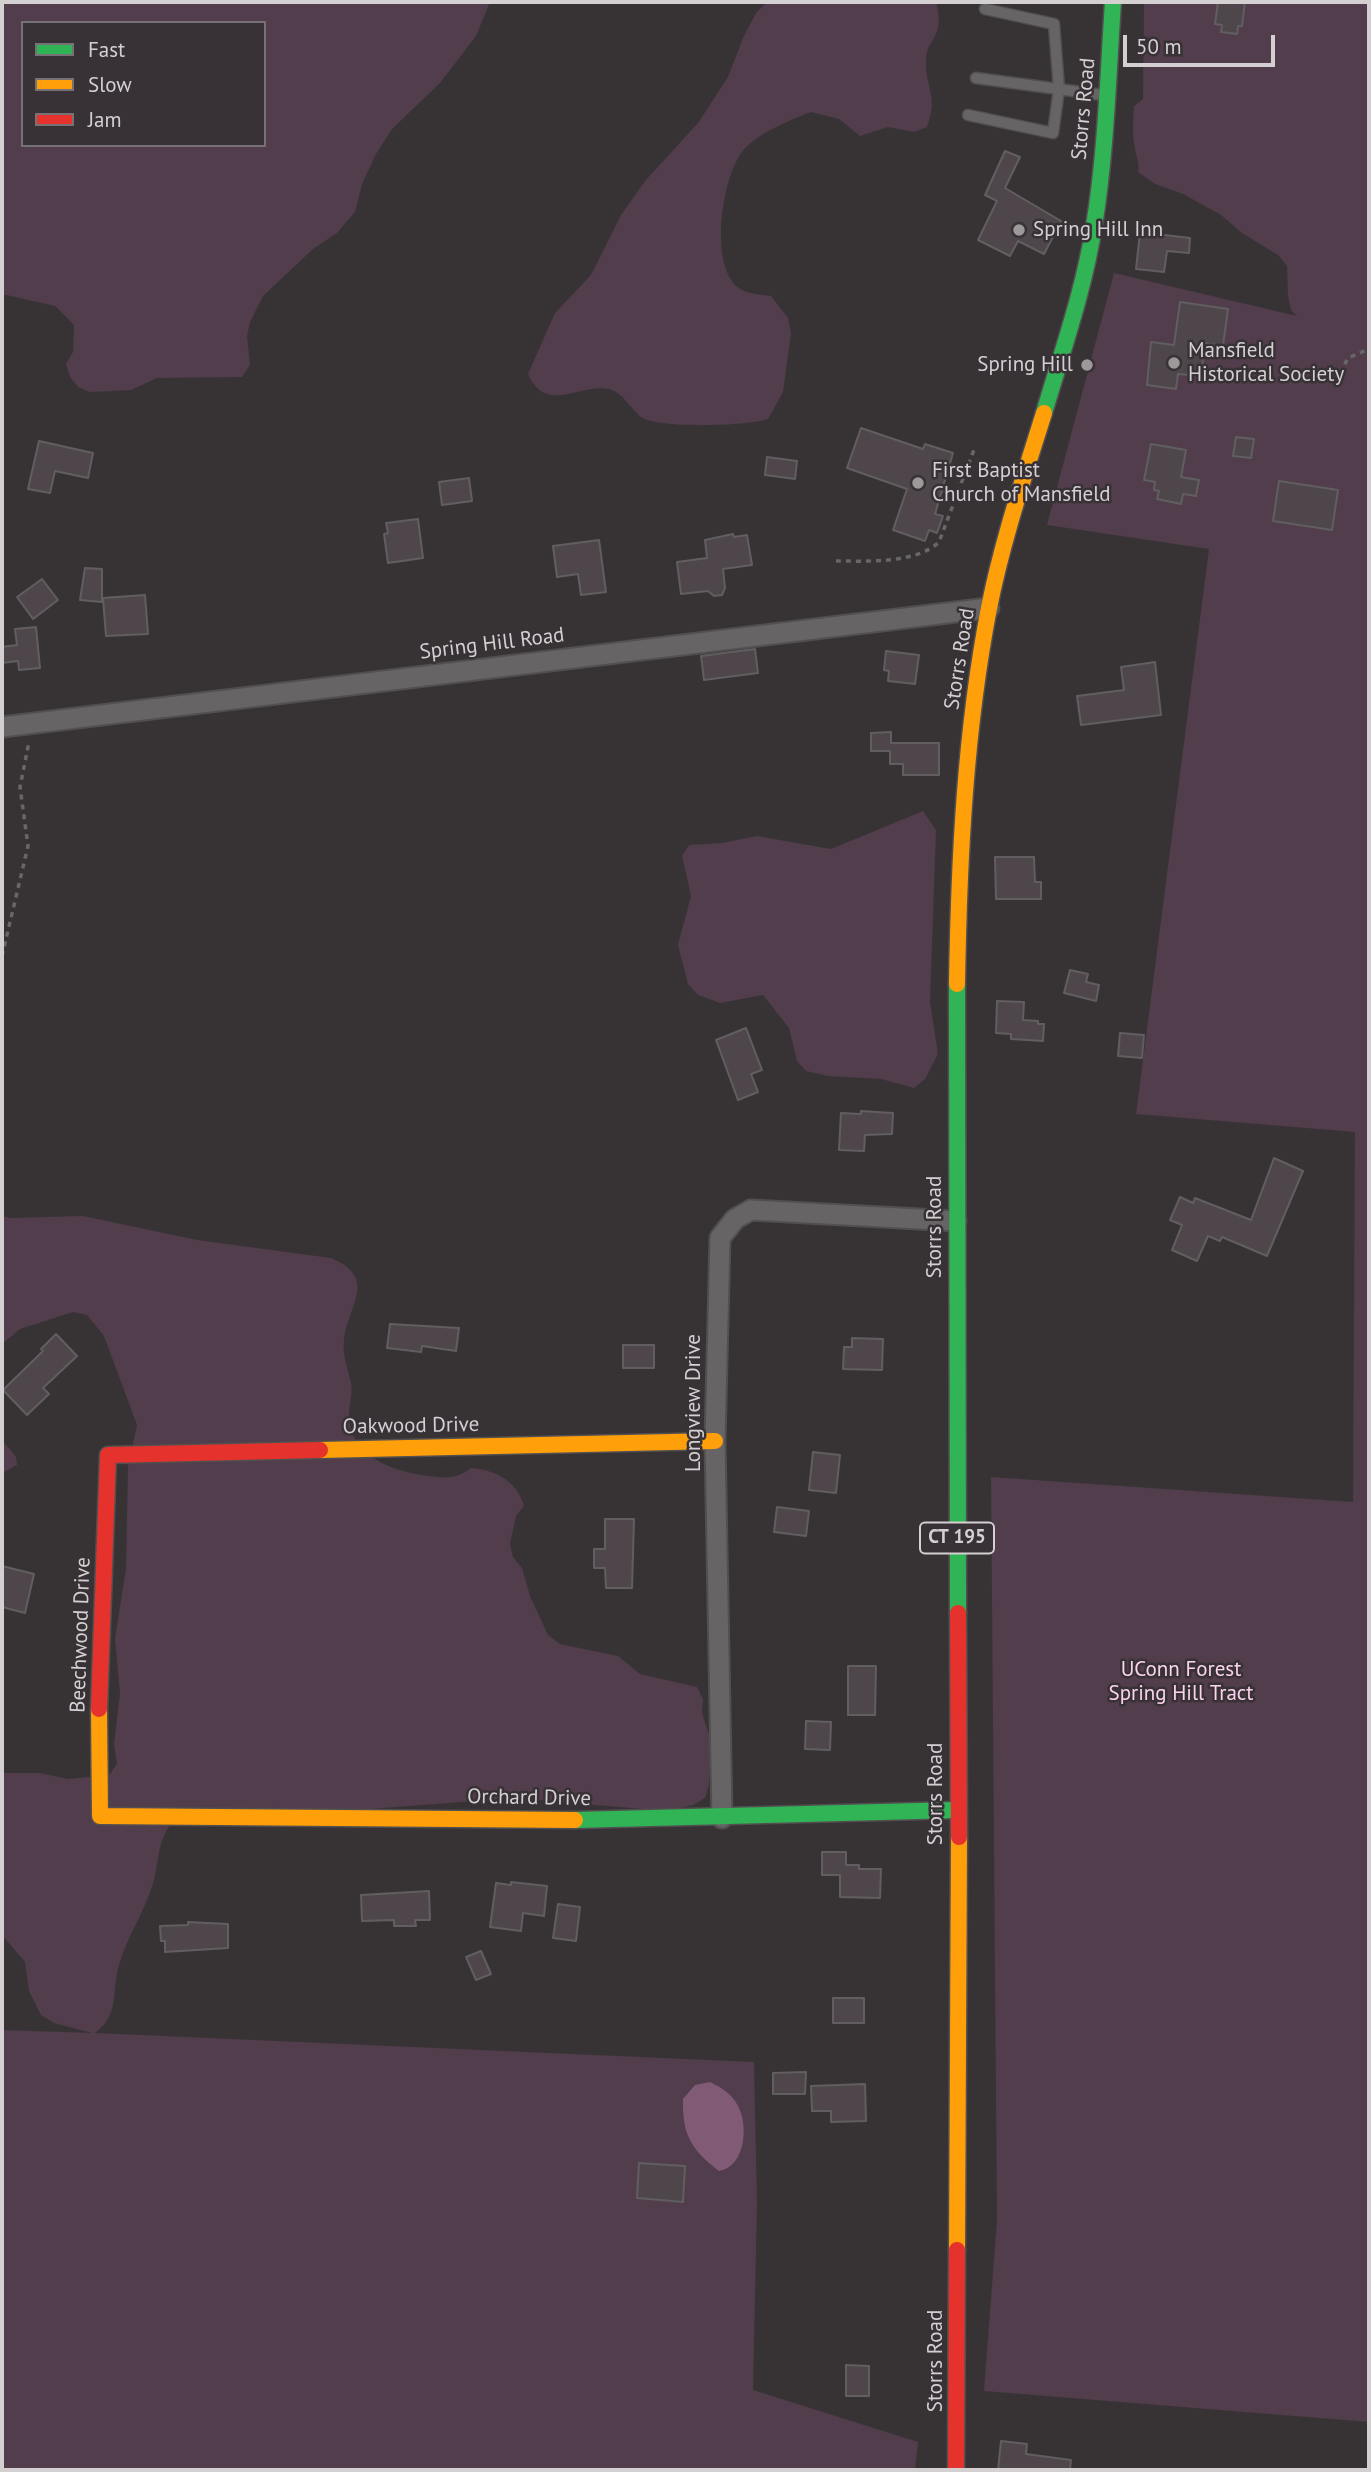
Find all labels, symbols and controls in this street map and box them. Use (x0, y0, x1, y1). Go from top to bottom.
legend (21, 21, 266, 147)
scale bar (1126, 21, 1278, 65)
text: 50 m (1136, 33, 1182, 60)
text: Fast (88, 36, 125, 63)
street label: Storrs Road (1067, 57, 1101, 161)
text: Slow (88, 71, 132, 98)
text: Jam (88, 106, 122, 133)
place label: Spring Hill Inn (1033, 217, 1163, 243)
marker: Spring Hill Inn (1011, 222, 1027, 238)
place label: Mansfield Historical Society (1188, 338, 1344, 388)
place label: Spring Hill (977, 352, 1073, 378)
marker: Mansfield Historical Society (1166, 355, 1182, 371)
marker: Spring Hill (1079, 357, 1095, 373)
place label: First Baptist Church of Mansfield (932, 458, 1111, 508)
marker: First Baptist Church of Mansfield (910, 475, 926, 491)
street label: Storrs Road (940, 606, 980, 712)
street label: Spring Hill Road (418, 623, 566, 665)
street label: Storrs Road (922, 1176, 948, 1278)
street label: Longview Drive (681, 1334, 707, 1472)
street label: Oakwood Drive (343, 1412, 479, 1440)
road number: CT 195 (920, 1522, 994, 1554)
street label: Beechwood Drive (66, 1557, 96, 1713)
park label: UConn Forest Spring Hill Tract (1109, 1657, 1253, 1707)
street label: Storrs Road (923, 1743, 949, 1845)
street label: Orchard Drive (467, 1784, 591, 1812)
street label: Storrs Road (923, 2310, 949, 2412)

